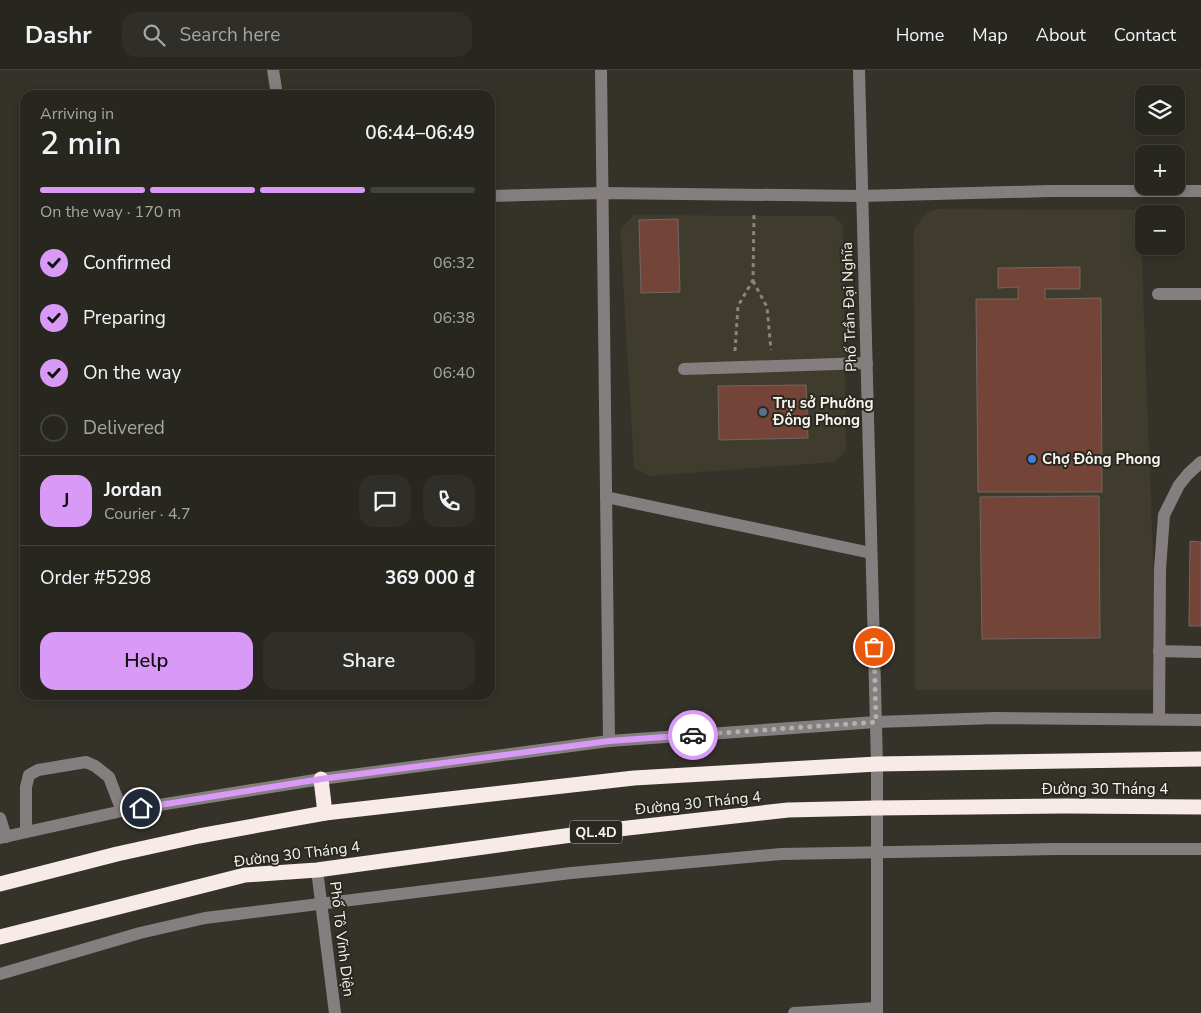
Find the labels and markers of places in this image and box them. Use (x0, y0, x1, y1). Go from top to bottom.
place label: Trụ sở Phường Đông Phong (772, 393, 874, 430)
marker: Trụ sở Phường Đông Phong (757, 406, 769, 418)
place label: Chợ Đông Phong (1042, 449, 1161, 469)
marker: Chợ Đông Phong (1026, 453, 1038, 465)
pin (853, 626, 895, 668)
pin (120, 787, 162, 829)

